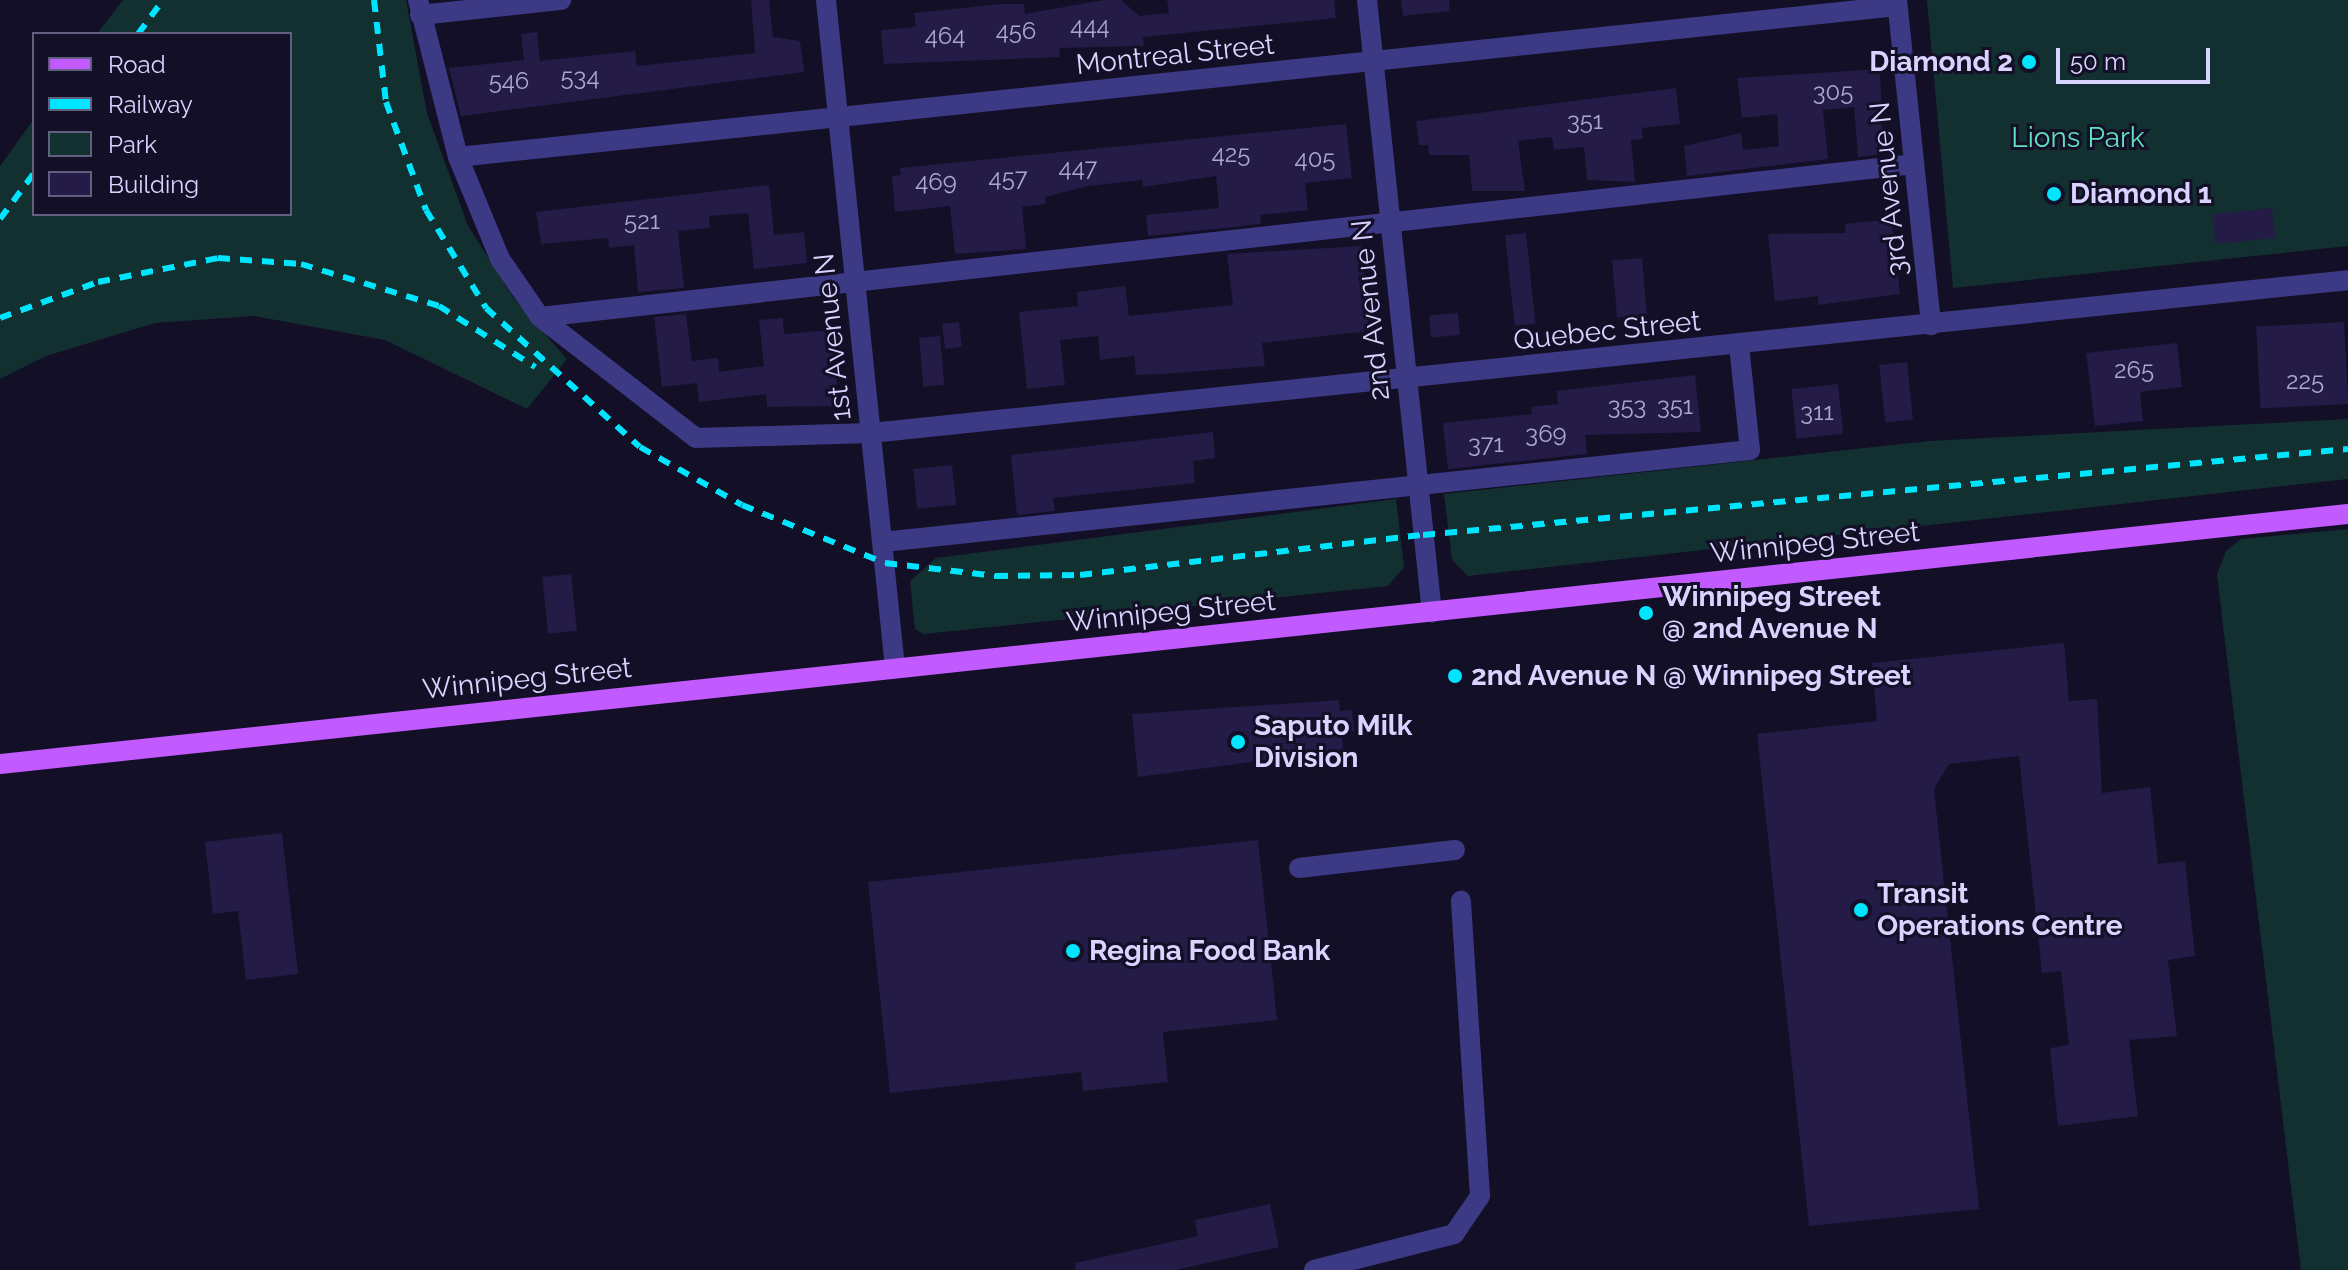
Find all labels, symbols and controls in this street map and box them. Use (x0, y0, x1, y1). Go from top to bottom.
house number: 444 (1070, 12, 1110, 40)
house number: 456 (996, 17, 1036, 45)
house number: 464 (925, 22, 965, 50)
street label: Montreal Street (1074, 28, 1276, 82)
legend (32, 32, 292, 216)
scale bar (2060, 32, 2214, 82)
place label: Diamond 2 (1869, 45, 2013, 79)
text: 50 m (2070, 47, 2126, 76)
text: Road (108, 50, 166, 79)
marker: Diamond 2 (2020, 53, 2038, 71)
house number: 534 (561, 63, 599, 91)
house number: 546 (489, 67, 529, 95)
house number: 305 (1813, 78, 1853, 106)
text: Railway (108, 90, 193, 119)
street label: 3rd Avenue N (1863, 100, 1915, 278)
house number: 351 (1567, 107, 1603, 135)
park label: Lions Park (2011, 121, 2145, 155)
text: Park (108, 130, 157, 159)
house number: 425 (1212, 140, 1250, 168)
house number: 405 (1295, 145, 1335, 173)
house number: 447 (1059, 154, 1097, 182)
house number: 457 (989, 164, 1027, 192)
house number: 469 (915, 168, 957, 196)
text: Building (108, 170, 199, 199)
place label: Diamond 1 (2070, 177, 2212, 211)
marker: Diamond 1 (2045, 185, 2063, 203)
house number: 521 (624, 207, 660, 235)
street label: 2nd Avenue N (1345, 218, 1397, 402)
street label: 1st Avenue N (807, 251, 859, 423)
street label: Quebec Street (1512, 304, 1702, 358)
house number: 265 (2114, 356, 2154, 384)
house number: 225 (2286, 367, 2324, 395)
house number: 353 (1608, 392, 1646, 420)
house number: 351 (1657, 392, 1693, 420)
house number: 311 (1800, 398, 1834, 426)
house number: 369 (1525, 420, 1567, 448)
house number: 371 (1468, 430, 1504, 458)
street label: Winnipeg Street (1709, 515, 1921, 571)
place label: Winnipeg Street @ 2nd Avenue N (1662, 580, 1881, 646)
street label: Winnipeg Street (1065, 584, 1277, 640)
marker: Winnipeg Street @ 2nd Avenue N (1637, 604, 1655, 622)
street label: Winnipeg Street (421, 651, 633, 707)
place label: 2nd Avenue N @ Winnipeg Street (1471, 659, 1913, 693)
marker: 2nd Avenue N @ Winnipeg Street (1446, 667, 1464, 685)
place label: Saputo Milk Division (1254, 709, 1412, 775)
marker: Saputo Milk Division (1229, 733, 1247, 751)
place label: Transit Operations Centre (1877, 877, 2122, 943)
marker: Transit Operations Centre (1852, 901, 1870, 919)
place label: Regina Food Bank (1089, 934, 1330, 968)
marker: Regina Food Bank (1064, 942, 1082, 960)

